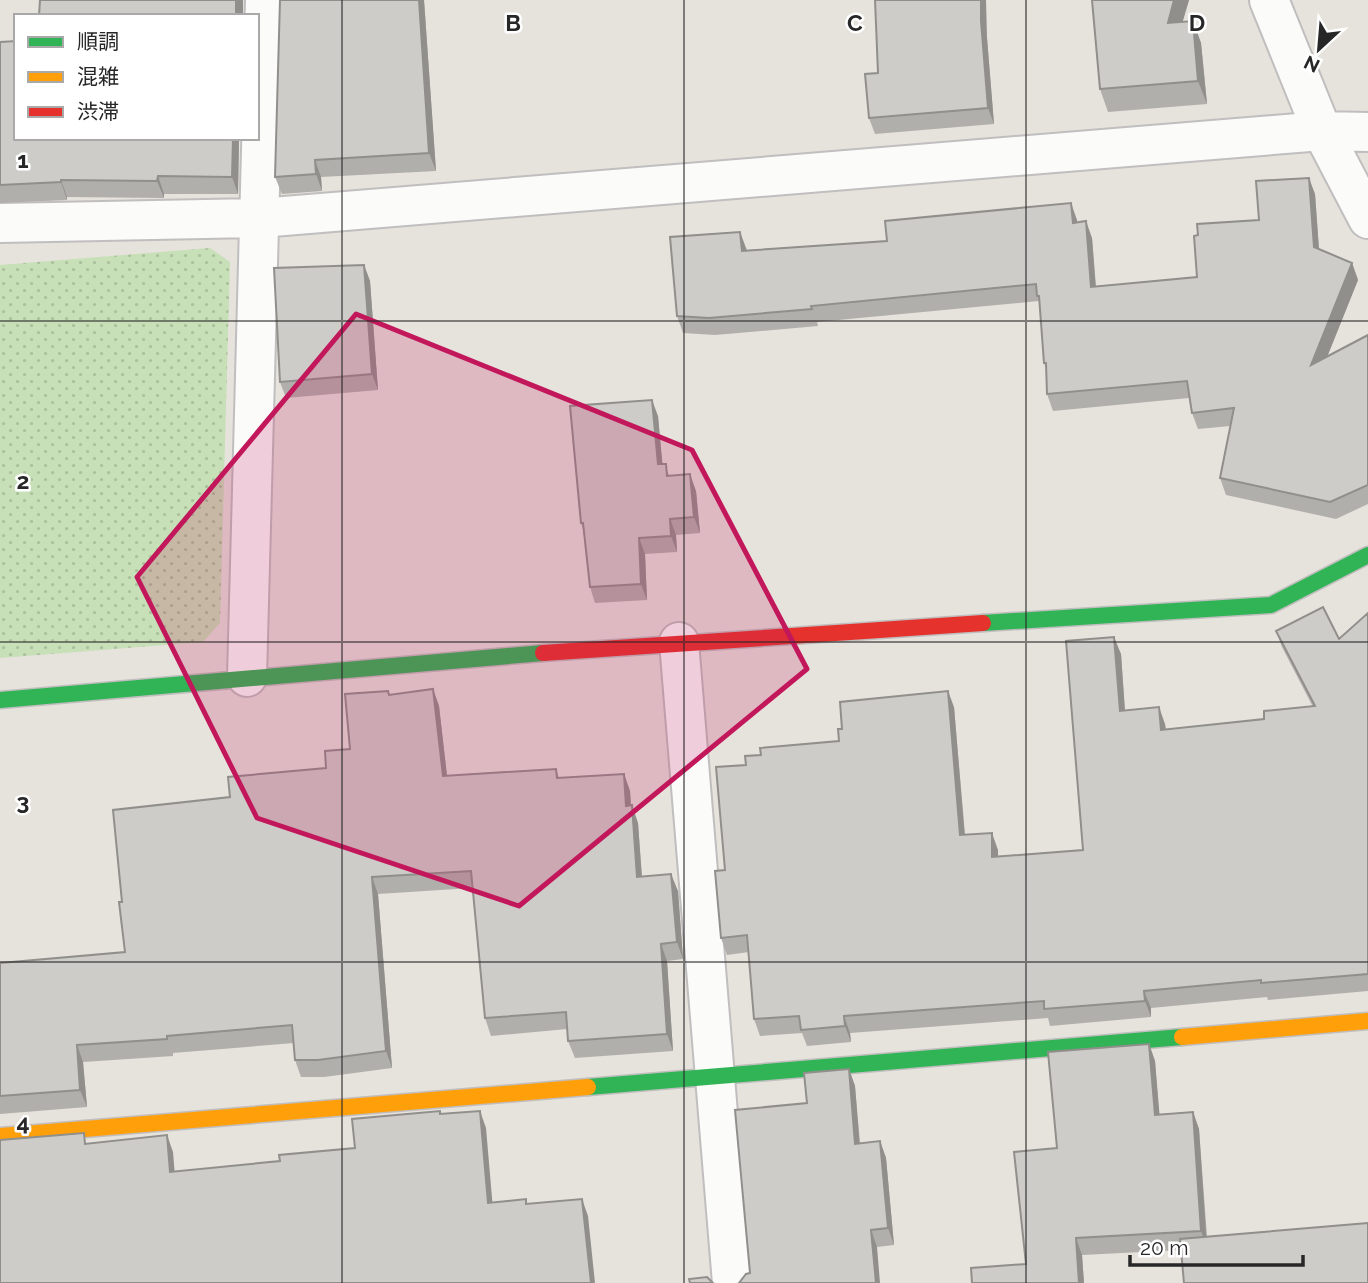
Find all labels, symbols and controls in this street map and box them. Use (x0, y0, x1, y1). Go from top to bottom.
text: B (505, 9, 521, 36)
text: C (847, 9, 863, 36)
text: D (1189, 9, 1205, 36)
legend (14, 14, 259, 140)
north arrow (1284, 14, 1354, 84)
text: 順調 (77, 29, 119, 54)
text: N (1300, 51, 1323, 77)
text: 混雑 (77, 64, 119, 89)
text: 渋滞 (77, 99, 119, 124)
text: 1 (17, 146, 29, 173)
text: 2 (17, 467, 29, 494)
text: 3 (17, 788, 29, 815)
text: 4 (16, 1109, 30, 1136)
scale bar (1130, 1224, 1303, 1268)
text: 20 m (1140, 1235, 1188, 1260)

